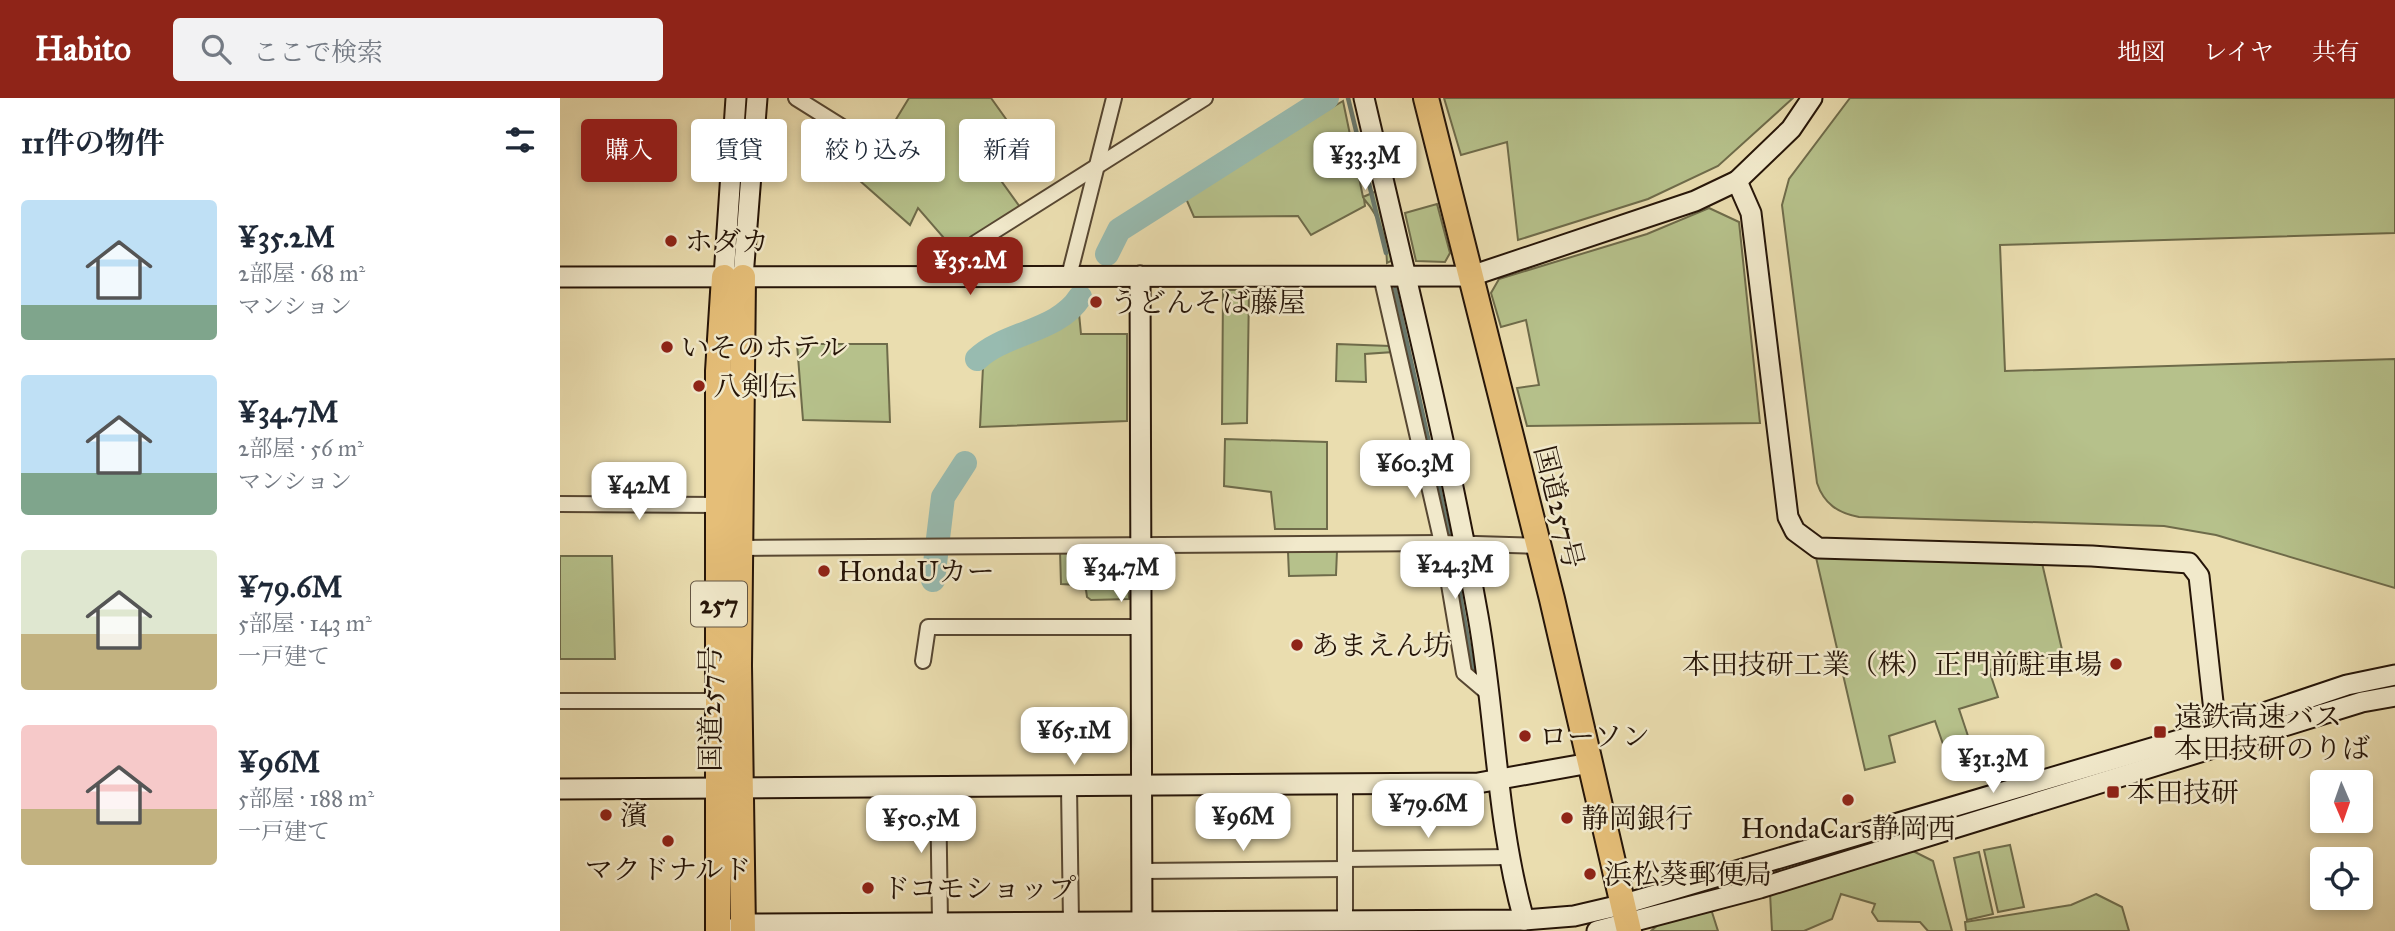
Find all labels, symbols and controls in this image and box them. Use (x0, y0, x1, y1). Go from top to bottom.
search box (173, 18, 663, 81)
text: Habito (35, 29, 131, 69)
icon: search (197, 30, 235, 68)
text: ここで検索 (253, 36, 383, 68)
text: 地図 (2117, 37, 2165, 67)
text: レイヤ (2203, 37, 2274, 67)
text: 共有 (2312, 37, 2360, 67)
chip: 購入 (581, 119, 677, 182)
chip: 賃貸 (691, 119, 787, 182)
chip: 絞り込み (801, 119, 945, 182)
chip: 新着 (959, 119, 1055, 182)
icon: filters (501, 121, 539, 159)
text: 11件の物件 (21, 125, 165, 161)
pin: ¥33.3M (1308, 132, 1422, 192)
text: ¥33.3M (1329, 141, 1401, 169)
text: ¥35.2M (238, 219, 335, 255)
place label: ホダカ (685, 224, 769, 259)
icon: home (77, 228, 161, 312)
marker: ホダカ (663, 233, 679, 249)
pin: ¥35.2M (913, 238, 1027, 297)
text: ¥35.2M (933, 246, 1007, 274)
text: 2部屋 · 68 m² (238, 259, 365, 287)
place label: うどんそば藤屋 (1110, 285, 1306, 320)
text: マンション (238, 292, 352, 320)
marker: うどんそば藤屋 (1088, 294, 1104, 310)
place label: いそのホテル (681, 330, 848, 365)
marker: いそのホテル (659, 339, 675, 355)
place label: 八剣伝 (713, 369, 797, 404)
marker: 八剣伝 (691, 378, 707, 394)
text: ¥34.7M (238, 394, 338, 430)
icon: home (77, 403, 161, 487)
text: 2部屋 · 56 m² (238, 434, 364, 462)
pin: ¥60.3M (1358, 440, 1472, 500)
street label: 国道257号 (1527, 442, 1591, 572)
text: ¥60.3M (1376, 449, 1454, 477)
pin: ¥42M (598, 462, 680, 522)
text: マンション (238, 467, 352, 495)
text: ¥42M (608, 471, 670, 499)
pin: ¥24.3M (1398, 542, 1512, 601)
pin: ¥34.7M (1064, 545, 1178, 604)
text: ¥24.3M (1416, 550, 1494, 578)
text: ¥34.7M (1082, 553, 1160, 581)
place label: HondaUカー (838, 554, 995, 589)
marker: HondaUカー (816, 563, 832, 579)
text: ¥79.6M (238, 569, 342, 605)
icon: home (77, 578, 161, 662)
road number: 257 (691, 582, 747, 626)
text: 5部屋 · 143 m² (238, 609, 372, 637)
place label: あまえん坊 (1311, 628, 1451, 663)
marker: あまえん坊 (1289, 637, 1305, 653)
text: 一戸建て (238, 642, 330, 670)
street label: 国道257号 (693, 646, 728, 772)
place label: 本田技研工業（株）正門前駐車場 (1682, 647, 2102, 682)
marker: 本田技研工業（株）正門前駐車場 (2108, 656, 2124, 672)
place label: 遠鉄高速バス 本田技研のりば (2174, 699, 2370, 766)
pin: ¥65.1M (1017, 708, 1131, 767)
text: ¥65.1M (1037, 716, 1111, 744)
place label: ローソン (1539, 719, 1650, 754)
marker: 遠鉄高速バス 本田技研のりば (2152, 724, 2168, 740)
marker: ローソン (1517, 728, 1533, 744)
pin: ¥31.3M (1936, 736, 2050, 795)
text: ¥96M (238, 744, 320, 780)
text: ¥31.3M (1957, 744, 2029, 772)
icon: home (77, 753, 161, 837)
north arrow (2310, 770, 2373, 833)
map controls (2310, 770, 2373, 910)
place label: 本田技研 (2127, 775, 2239, 810)
pin: ¥79.6M (1371, 780, 1485, 840)
text: 5部屋 · 188 m² (238, 784, 374, 812)
marker: 本田技研 (2105, 784, 2121, 800)
text: ¥79.6M (1388, 789, 1468, 817)
marker: HondaCars静岡西 (1840, 792, 1856, 808)
pin: ¥96M (1202, 794, 1284, 853)
pin: ¥50.5M (864, 796, 978, 855)
place label: 濱 (620, 798, 648, 833)
place label: 静岡銀行 (1581, 801, 1693, 836)
text: ¥96M (1212, 802, 1274, 830)
text: ¥50.5M (882, 804, 960, 832)
marker: 濱 (598, 807, 614, 823)
marker: 静岡銀行 (1559, 810, 1575, 826)
place label: HondaCars静岡西 (1741, 811, 1955, 846)
text: 一戸建て (238, 817, 330, 845)
marker: マクドナルド (660, 833, 676, 849)
button: locate (2310, 847, 2373, 910)
place label: マクドナルド (585, 852, 751, 887)
place label: 浜松葵郵便局 (1604, 857, 1772, 892)
marker: 浜松葵郵便局 (1582, 866, 1598, 882)
place label: ドコモショップ (882, 871, 1076, 906)
marker: ドコモショップ (860, 880, 876, 896)

